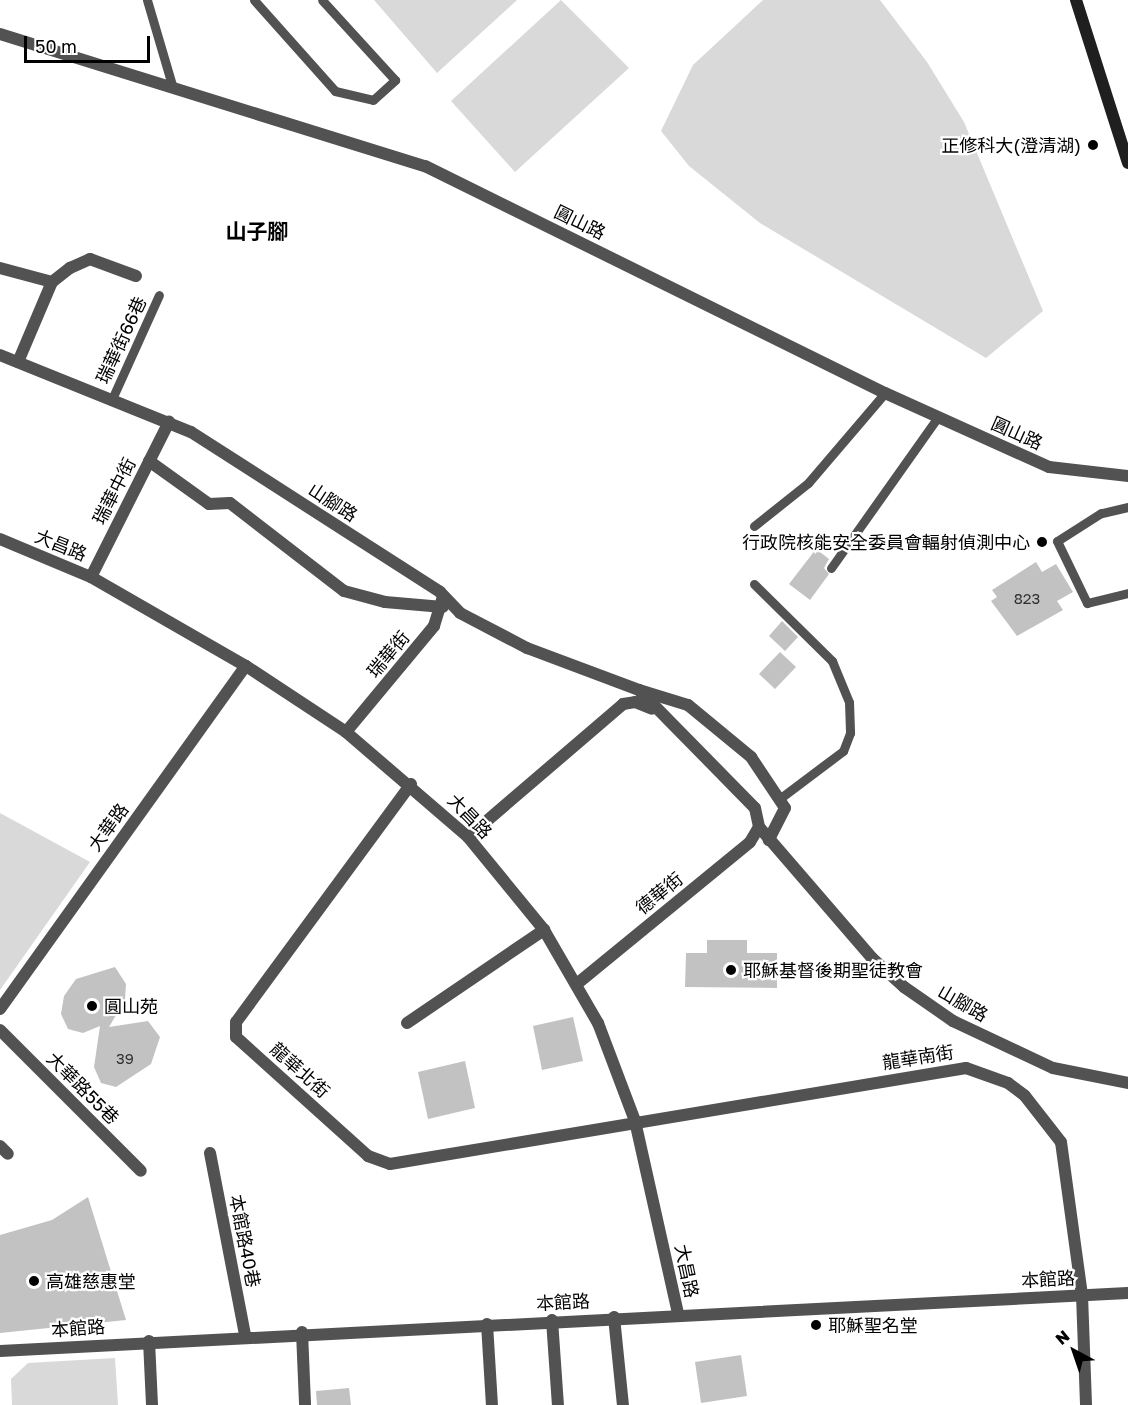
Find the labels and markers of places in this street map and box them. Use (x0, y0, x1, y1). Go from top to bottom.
place label: 正修科大(澄清湖) (941, 134, 1081, 156)
marker: 正修科大(澄清湖) (1086, 138, 1100, 152)
place label: 行政院核能安全委員會輻射偵測中心 (742, 531, 1030, 553)
marker: 行政院核能安全委員會輻射偵測中心 (1035, 535, 1049, 549)
place label: 耶穌基督後期聖徒教會 (743, 959, 923, 981)
marker: 耶穌基督後期聖徒教會 (724, 963, 738, 977)
place label: 圓山苑 (104, 995, 158, 1017)
marker: 圓山苑 (85, 999, 99, 1013)
place label: 高雄慈惠堂 (46, 1270, 136, 1292)
marker: 高雄慈惠堂 (27, 1274, 41, 1288)
place label: 耶穌聖名堂 (828, 1314, 918, 1336)
marker: 耶穌聖名堂 (809, 1318, 823, 1332)

